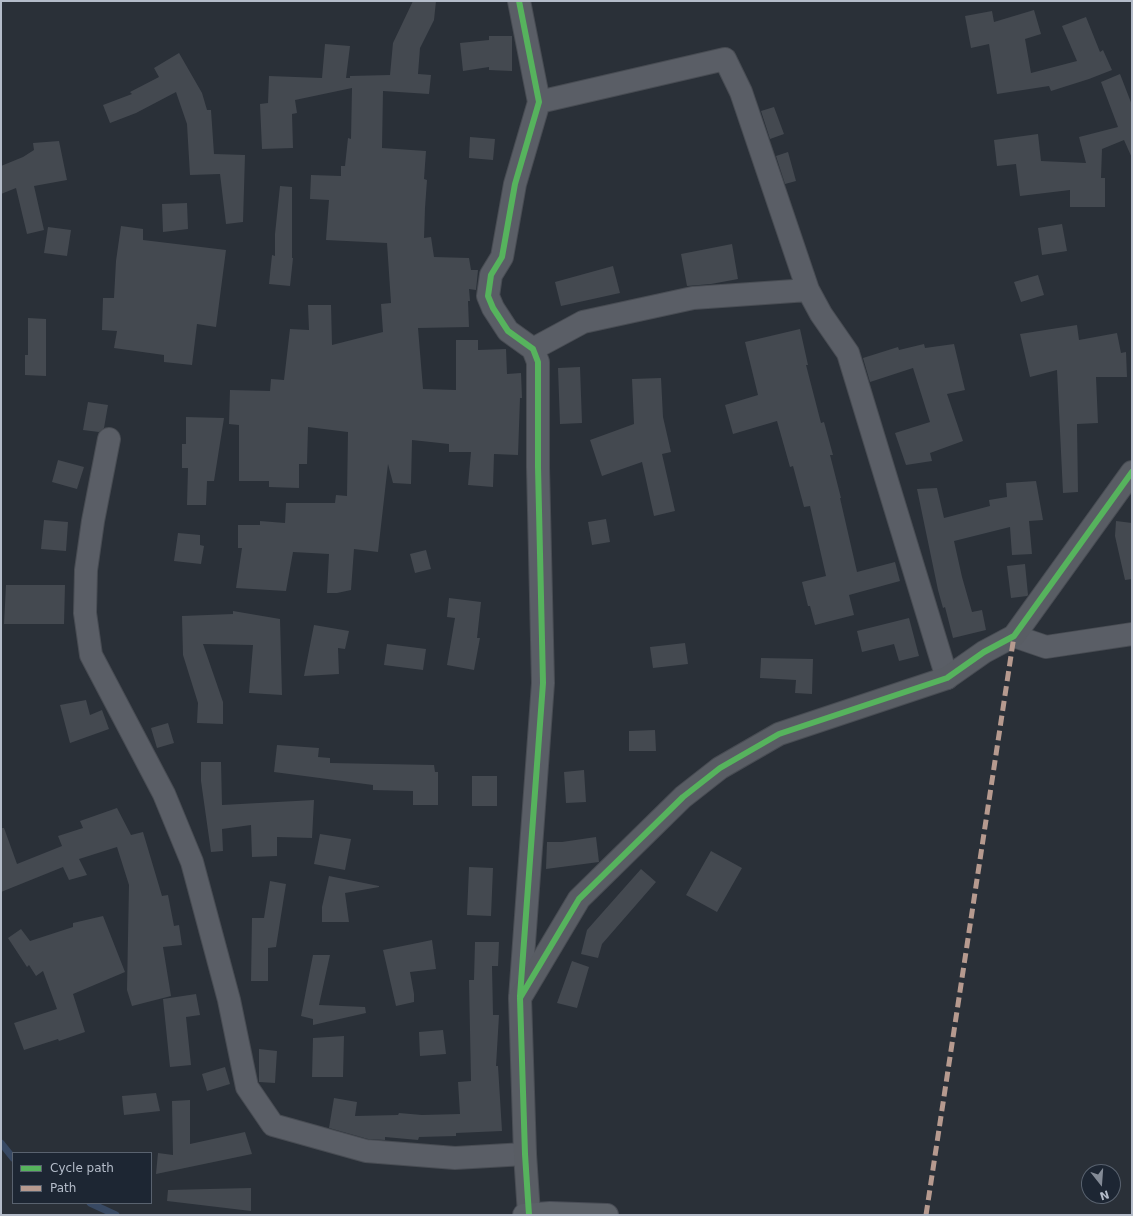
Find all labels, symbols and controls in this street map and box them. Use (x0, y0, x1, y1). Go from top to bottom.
legend (12, 1152, 152, 1204)
text: Cycle path (50, 1161, 114, 1175)
north arrow (1081, 1164, 1121, 1204)
text: Path (50, 1181, 76, 1195)
text: N (1098, 1187, 1111, 1203)

